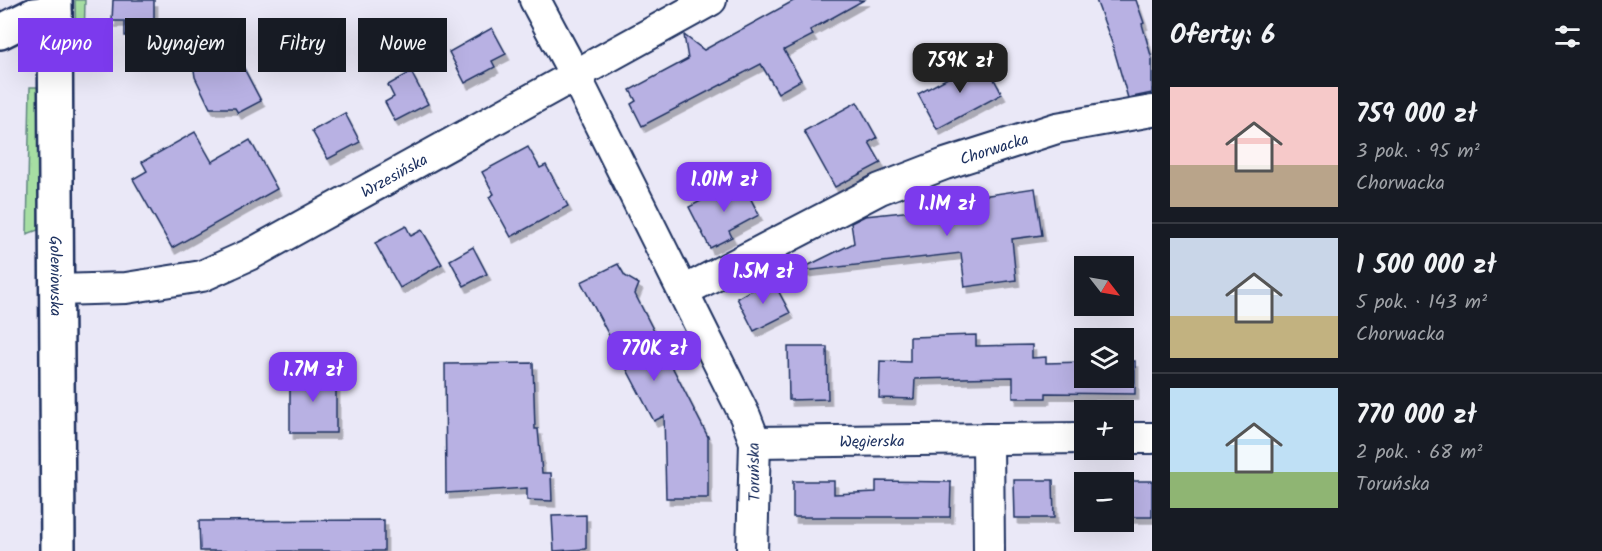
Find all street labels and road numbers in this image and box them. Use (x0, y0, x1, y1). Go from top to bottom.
street label: Chorwacka (957, 127, 1032, 172)
street label: Wrzesińska (357, 148, 433, 205)
street label: Goleniowska (42, 236, 68, 316)
street label: Węgierska (839, 429, 905, 455)
street label: Toruńska (741, 442, 768, 502)

